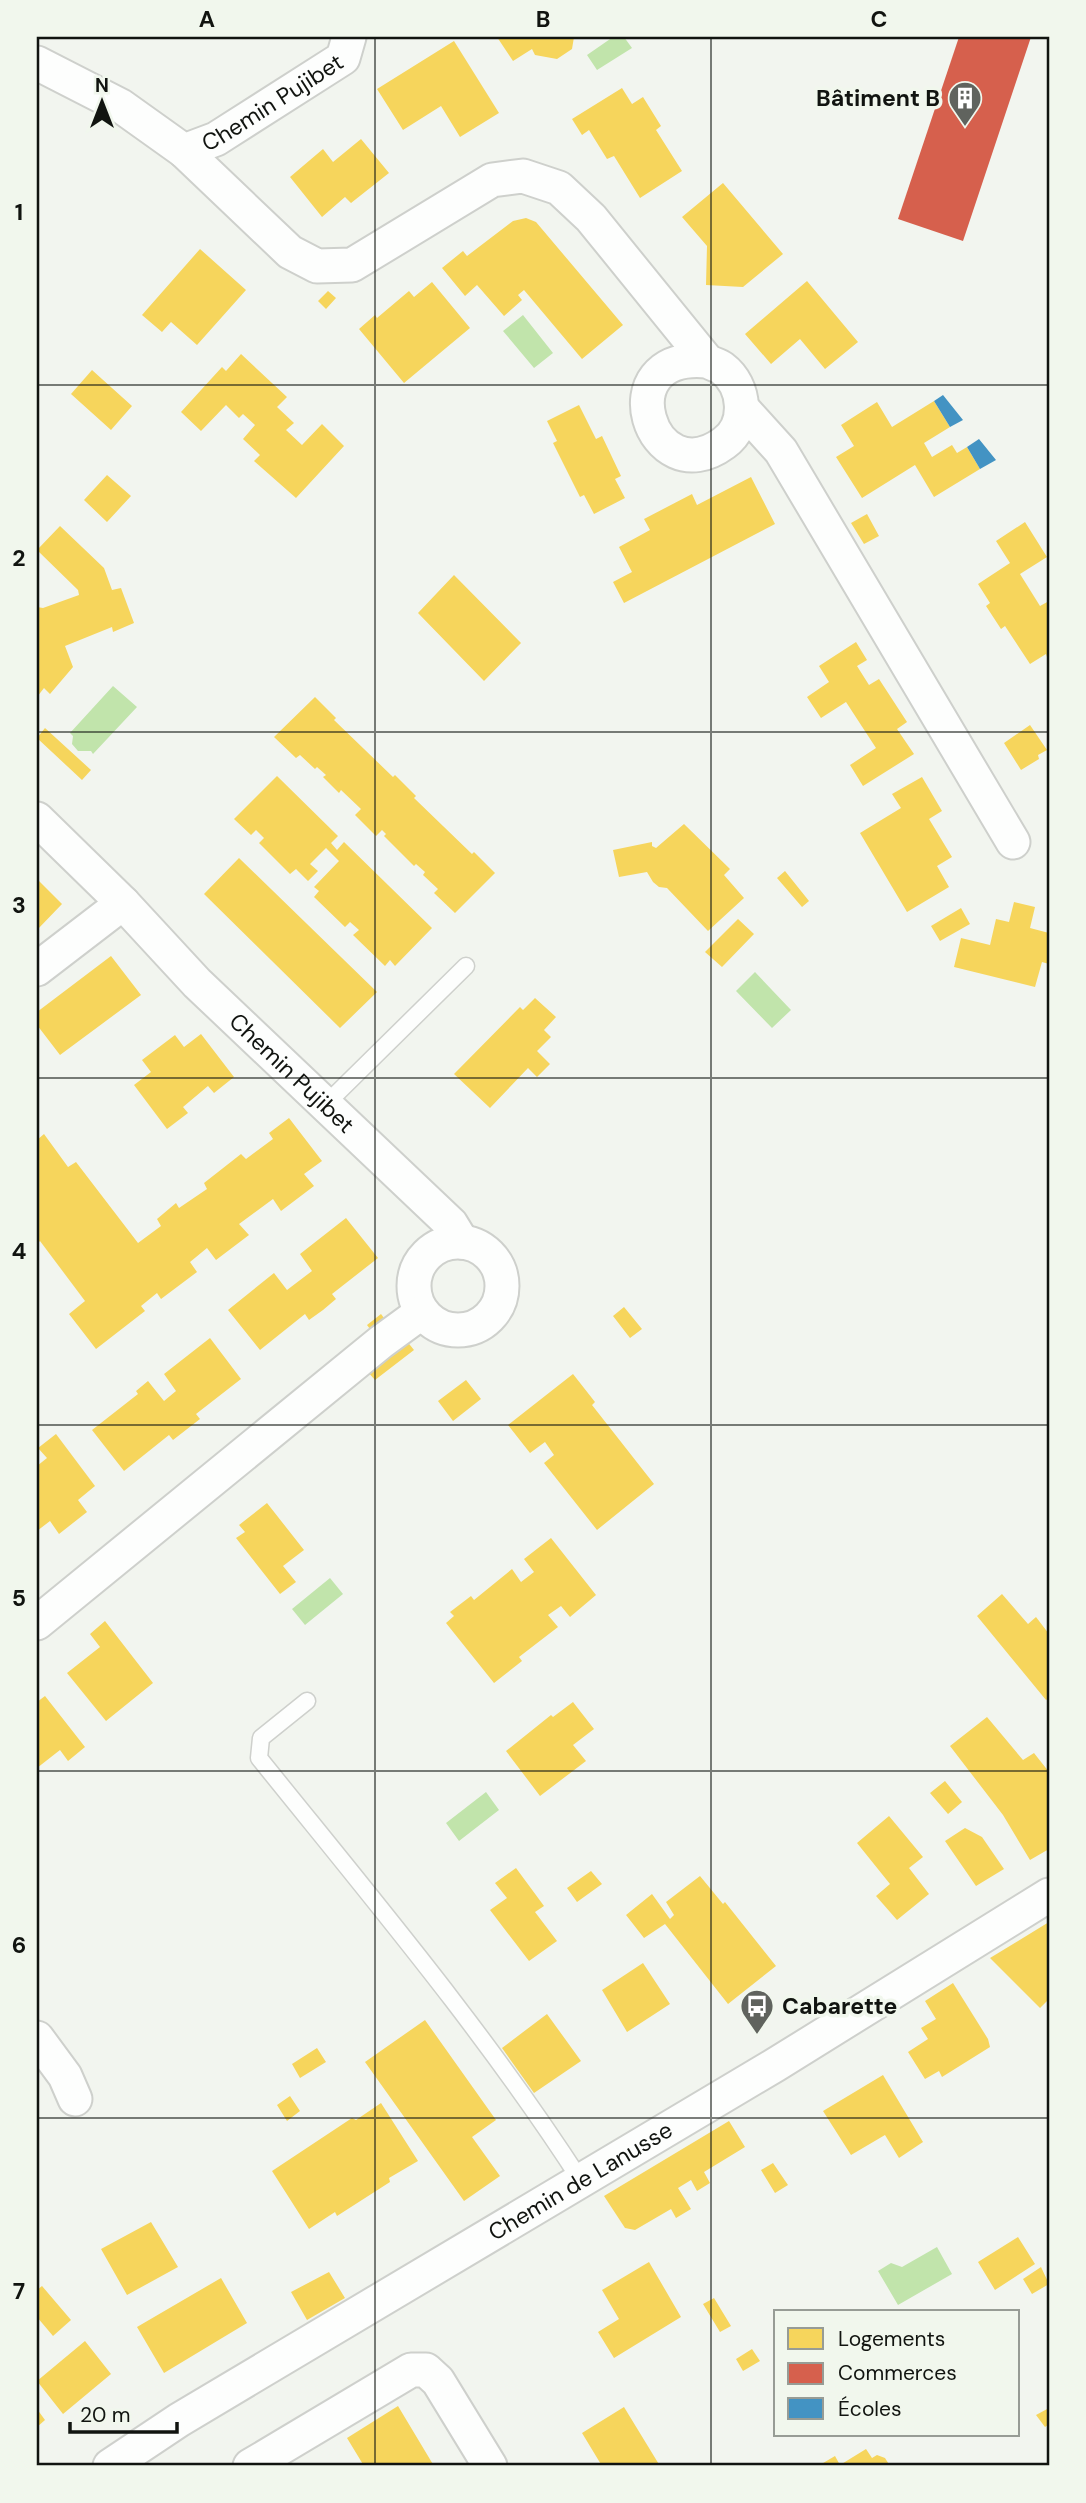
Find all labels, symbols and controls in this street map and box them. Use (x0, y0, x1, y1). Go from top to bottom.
text: A (199, 4, 215, 34)
text: B (536, 4, 550, 34)
text: C (871, 4, 887, 34)
street label: Chemin Pujibet (198, 47, 349, 158)
north arrow (66, 66, 136, 136)
text: N (95, 73, 109, 98)
building icon: Bâtiment B (946, 79, 984, 128)
place label: Bâtiment B (816, 83, 940, 113)
text: 1 (15, 197, 23, 227)
text: 2 (12, 543, 26, 573)
text: 3 (12, 890, 26, 920)
street label: Chemin Pujibet (223, 1006, 361, 1140)
text: 4 (12, 1236, 27, 1266)
text: 5 (12, 1583, 26, 1613)
text: 6 (12, 1930, 26, 1960)
bus stop icon: Cabarette (738, 1987, 776, 2036)
place label: Cabarette (782, 1991, 897, 2021)
street label: Chemin de Lanusse (483, 2115, 678, 2247)
text: 7 (13, 2276, 25, 2306)
legend (774, 2310, 1020, 2436)
text: Logements (838, 2325, 945, 2353)
text: Commerces (838, 2359, 957, 2387)
scale bar (70, 2391, 177, 2435)
text: Écoles (838, 2395, 901, 2423)
text: 20 m (80, 2401, 131, 2429)

